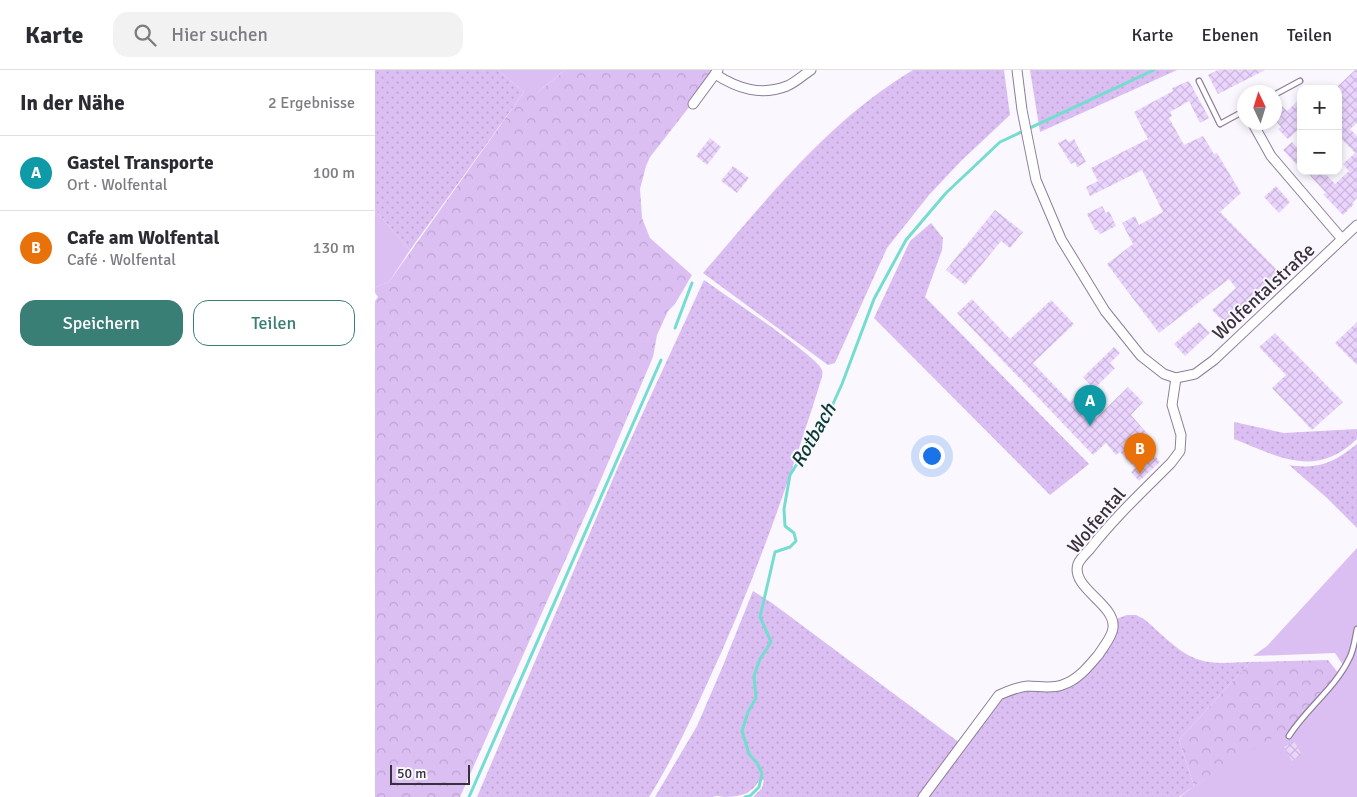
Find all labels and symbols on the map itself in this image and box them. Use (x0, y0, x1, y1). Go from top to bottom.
north arrow (1237, 85, 1282, 130)
street label: Wolfentalstraße (1207, 238, 1320, 345)
pin: A (1074, 385, 1106, 426)
water label: Rotbach (785, 398, 842, 472)
pin: B (1124, 433, 1156, 474)
your location (919, 443, 945, 469)
street label: Wolfental (1062, 483, 1131, 558)
scale bar (390, 762, 470, 785)

